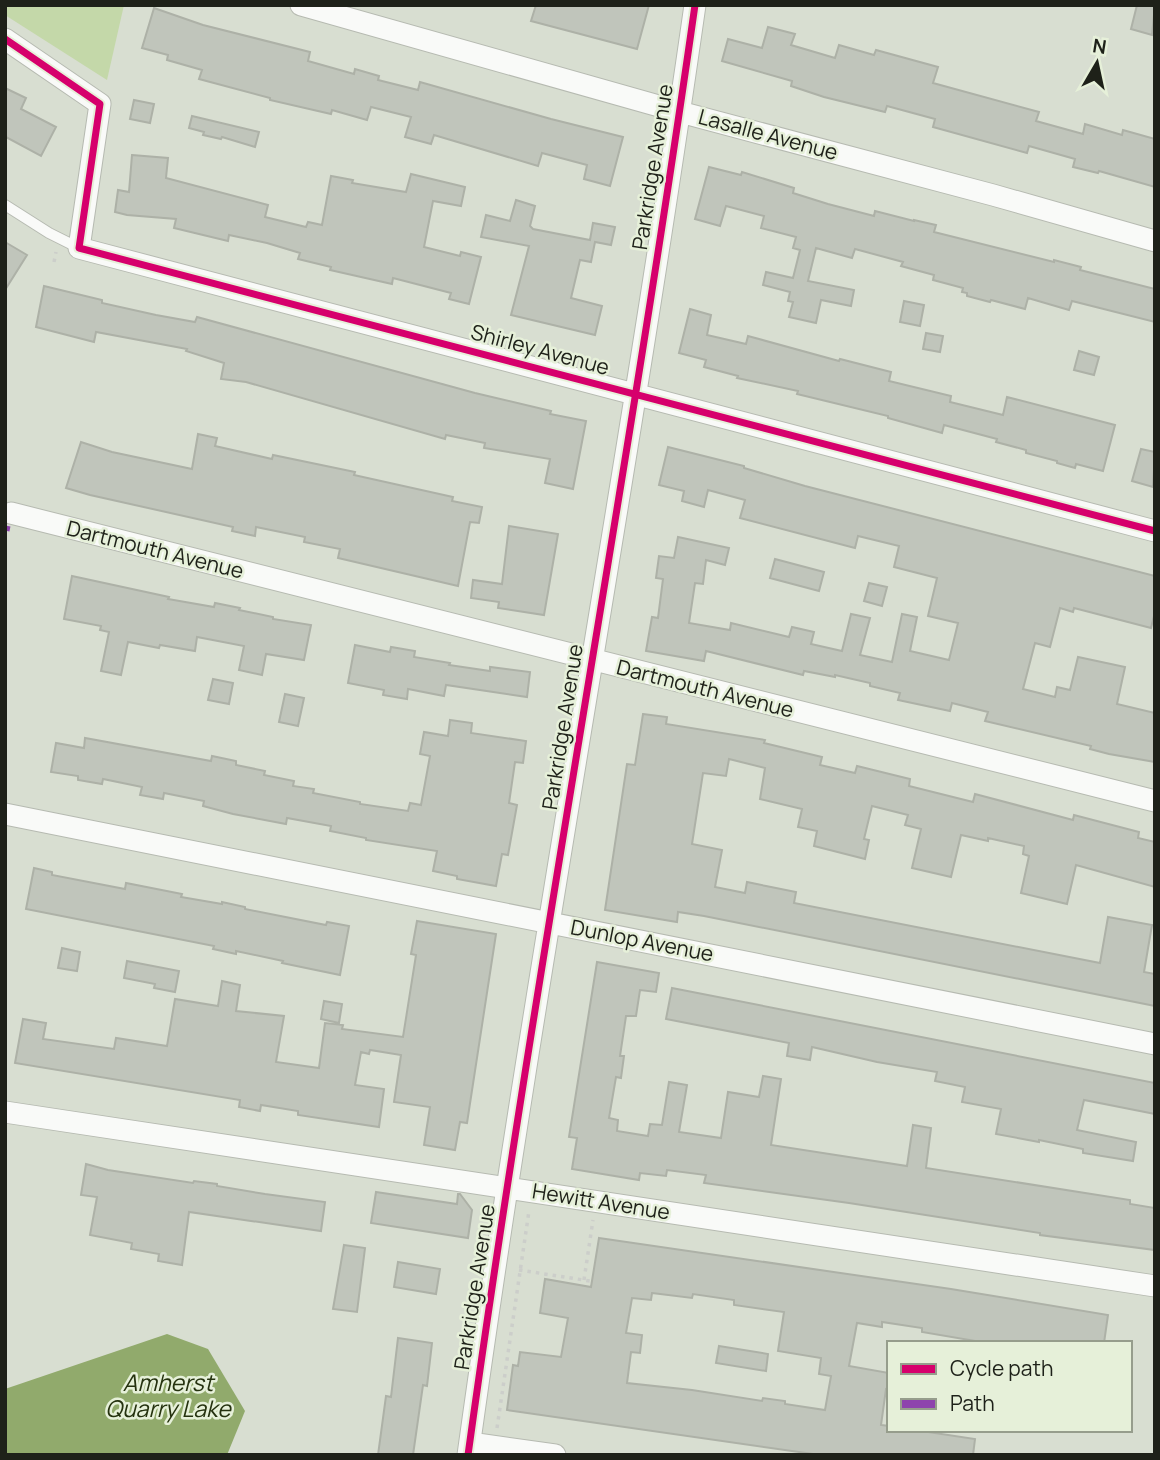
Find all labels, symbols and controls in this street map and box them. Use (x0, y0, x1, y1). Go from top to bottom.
north arrow (1062, 28, 1132, 98)
text: N (1091, 32, 1108, 60)
street label: Parkridge Avenue (625, 82, 679, 252)
street label: Lasalle Avenue (695, 102, 841, 166)
street label: Shirley Avenue (468, 317, 612, 381)
street label: Dartmouth Avenue (64, 514, 247, 585)
street label: Parkridge Avenue (535, 642, 589, 812)
street label: Dartmouth Avenue (614, 653, 797, 724)
street label: Dunlop Avenue (568, 912, 716, 968)
street label: Hewitt Avenue (530, 1176, 672, 1226)
street label: Parkridge Avenue (447, 1202, 501, 1372)
legend (887, 1341, 1132, 1432)
text: Cycle path (950, 1354, 1053, 1382)
water label: Amherst Quarry Lake (105, 1366, 232, 1424)
text: Path (950, 1389, 995, 1417)

